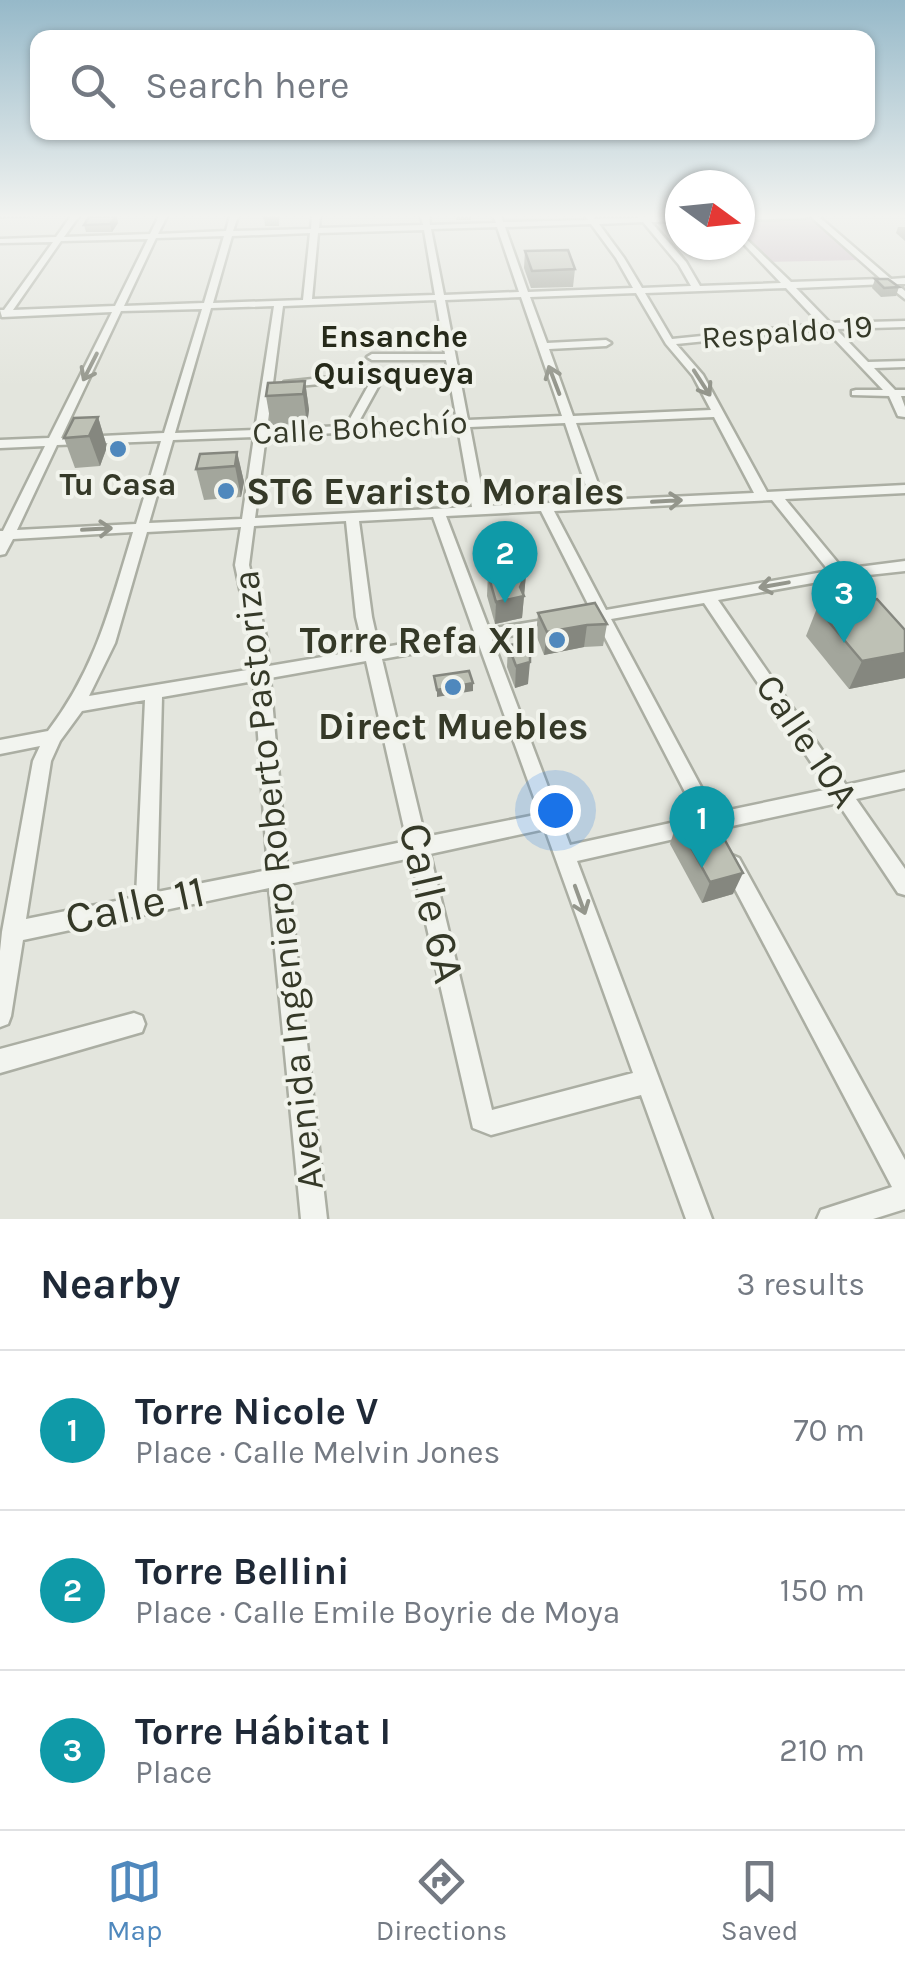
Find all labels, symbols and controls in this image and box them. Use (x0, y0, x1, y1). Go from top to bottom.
search box (30, 30, 875, 140)
icon: search (65, 58, 120, 113)
text: Search here (145, 63, 349, 108)
north arrow (665, 170, 755, 260)
street label: Respaldo 19 (700, 308, 874, 356)
district label: Ensanche Quisqueya (314, 318, 474, 392)
one-way arrow (80, 351, 99, 381)
one-way arrow (544, 365, 562, 395)
one-way arrow (691, 368, 712, 397)
street label: Calle Bohechío (252, 404, 468, 452)
marker: Tu Casa (107, 438, 129, 460)
place label: Tu Casa (59, 466, 177, 503)
place label: ST6 Evaristo Morales (246, 469, 625, 514)
marker: ST6 Evaristo Morales (215, 480, 237, 502)
one-way arrow (650, 491, 682, 510)
one-way arrow (81, 519, 113, 538)
pin: 2 (472, 520, 538, 603)
pin: 3 (812, 560, 876, 643)
street label: Avenida Ingeniero Roberto Pastoriza (223, 568, 333, 1192)
one-way arrow (758, 576, 791, 595)
place label: Torre Refa XII (300, 618, 537, 663)
marker: Torre Refa XII (546, 629, 568, 651)
street label: Calle 10A (746, 666, 868, 816)
marker: Direct Muebles (442, 676, 464, 698)
place label: Direct Muebles (318, 704, 588, 749)
your location (530, 785, 581, 836)
pin: 1 (670, 786, 734, 868)
street label: Calle 6A (388, 818, 476, 988)
street label: Calle 11 (61, 865, 209, 945)
one-way arrow (572, 884, 590, 915)
text: Nearby (40, 1259, 180, 1309)
text: 3 results (737, 1266, 865, 1303)
text: Torre Nicole V (135, 1389, 378, 1434)
text: 1 (67, 1412, 78, 1449)
text: 70 m (793, 1412, 865, 1449)
text: Place · Calle Melvin Jones (135, 1434, 500, 1471)
text: Torre Bellini (135, 1549, 349, 1594)
text: 2 (63, 1572, 82, 1609)
text: 150 m (780, 1572, 865, 1609)
text: Place · Calle Emile Boyrie de Moya (135, 1594, 620, 1631)
text: Torre Hábitat I (135, 1709, 391, 1754)
text: 3 (63, 1732, 82, 1769)
text: 210 m (779, 1732, 865, 1769)
text: Place (135, 1754, 212, 1791)
tab: Map (107, 1854, 162, 1947)
tab: Directions (376, 1854, 507, 1947)
tab: Saved (721, 1854, 798, 1947)

